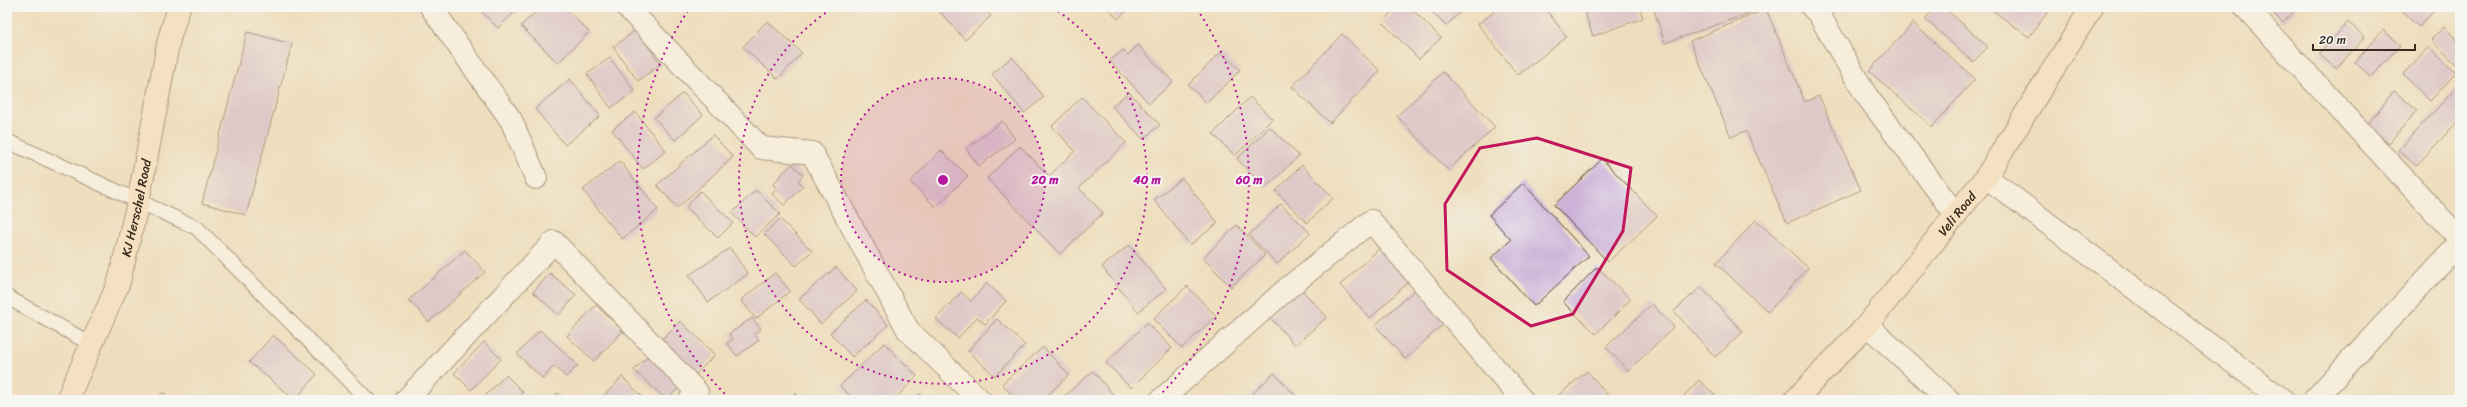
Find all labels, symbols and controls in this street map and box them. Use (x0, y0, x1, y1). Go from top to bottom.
scale bar (2313, 26, 2415, 52)
text: 20 m (2319, 29, 2346, 51)
street label: KJ Herschel Road (114, 156, 158, 259)
text: 20 m (1031, 169, 1059, 191)
text: 40 m (1132, 169, 1161, 191)
text: 60 m (1235, 169, 1263, 191)
centre of rings (936, 173, 950, 187)
street label: Veli Road (1931, 185, 1983, 241)

